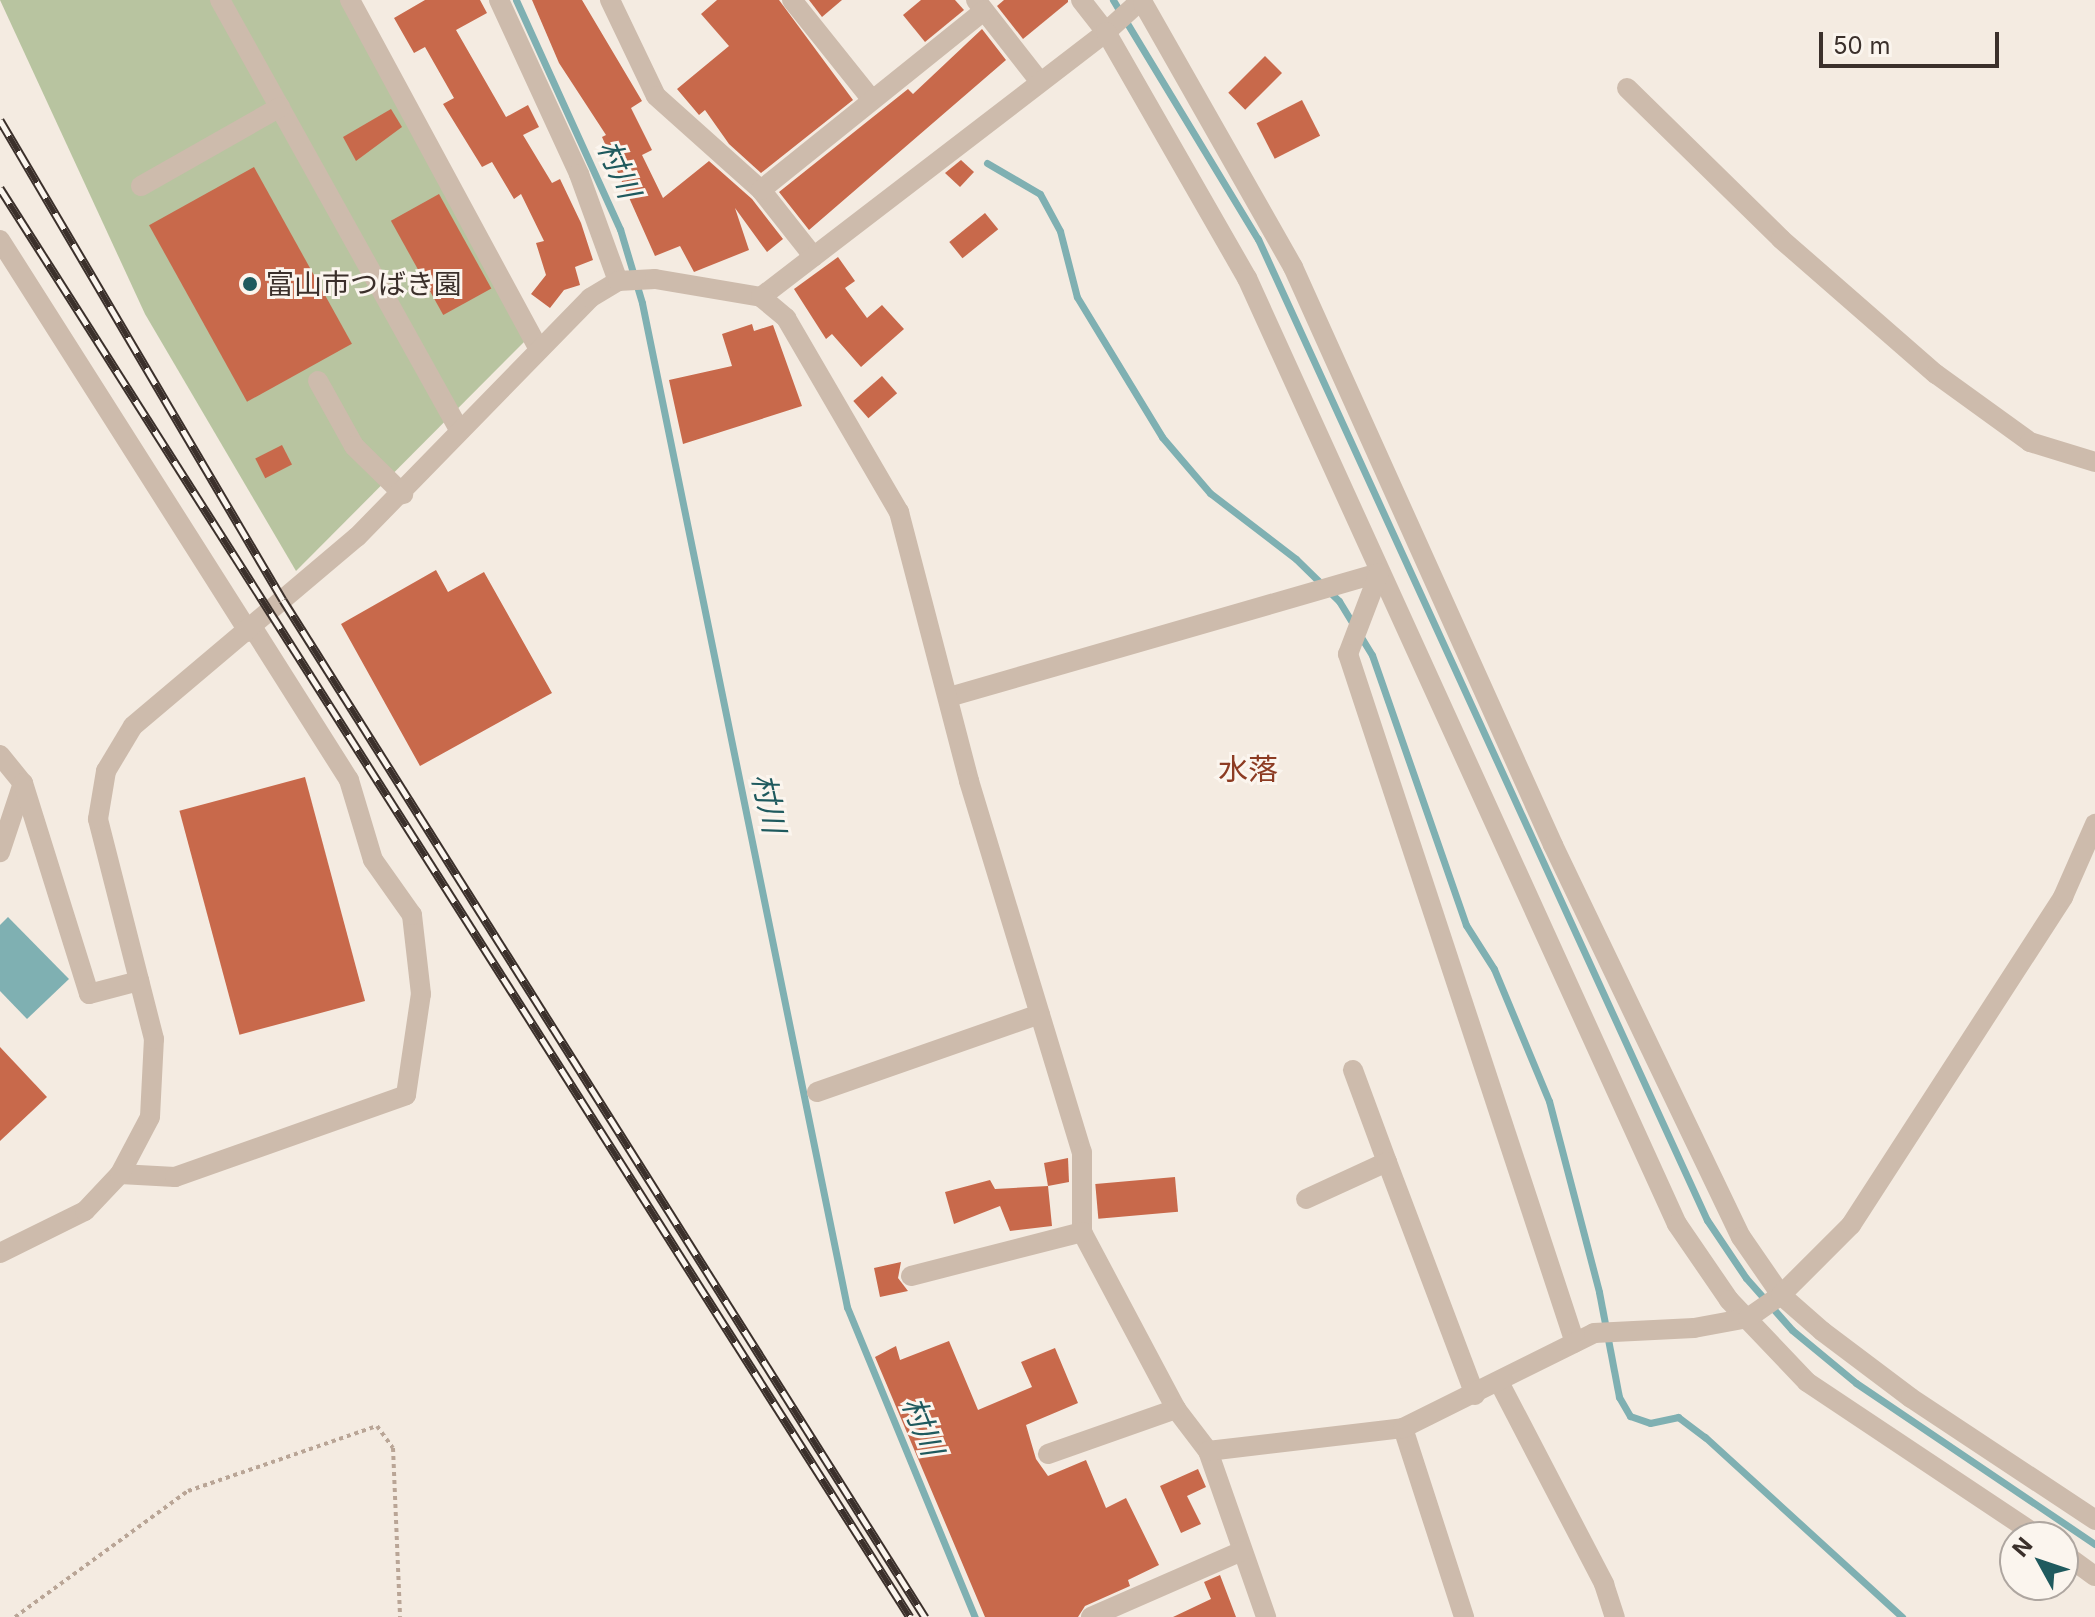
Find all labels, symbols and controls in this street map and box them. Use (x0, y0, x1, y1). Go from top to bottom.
scale bar (1823, 16, 2003, 66)
text: 50 m (1833, 31, 1891, 60)
water label: 村川 (590, 134, 648, 204)
place label: 富山市つばき園 (266, 267, 462, 301)
marker: 富山市つばき園 (241, 275, 259, 293)
district label: 水落 (1218, 751, 1278, 787)
water label: 村川 (745, 770, 793, 836)
water label: 村川 (895, 1391, 951, 1461)
north arrow (1999, 1521, 2079, 1601)
text: N (2007, 1532, 2037, 1562)

